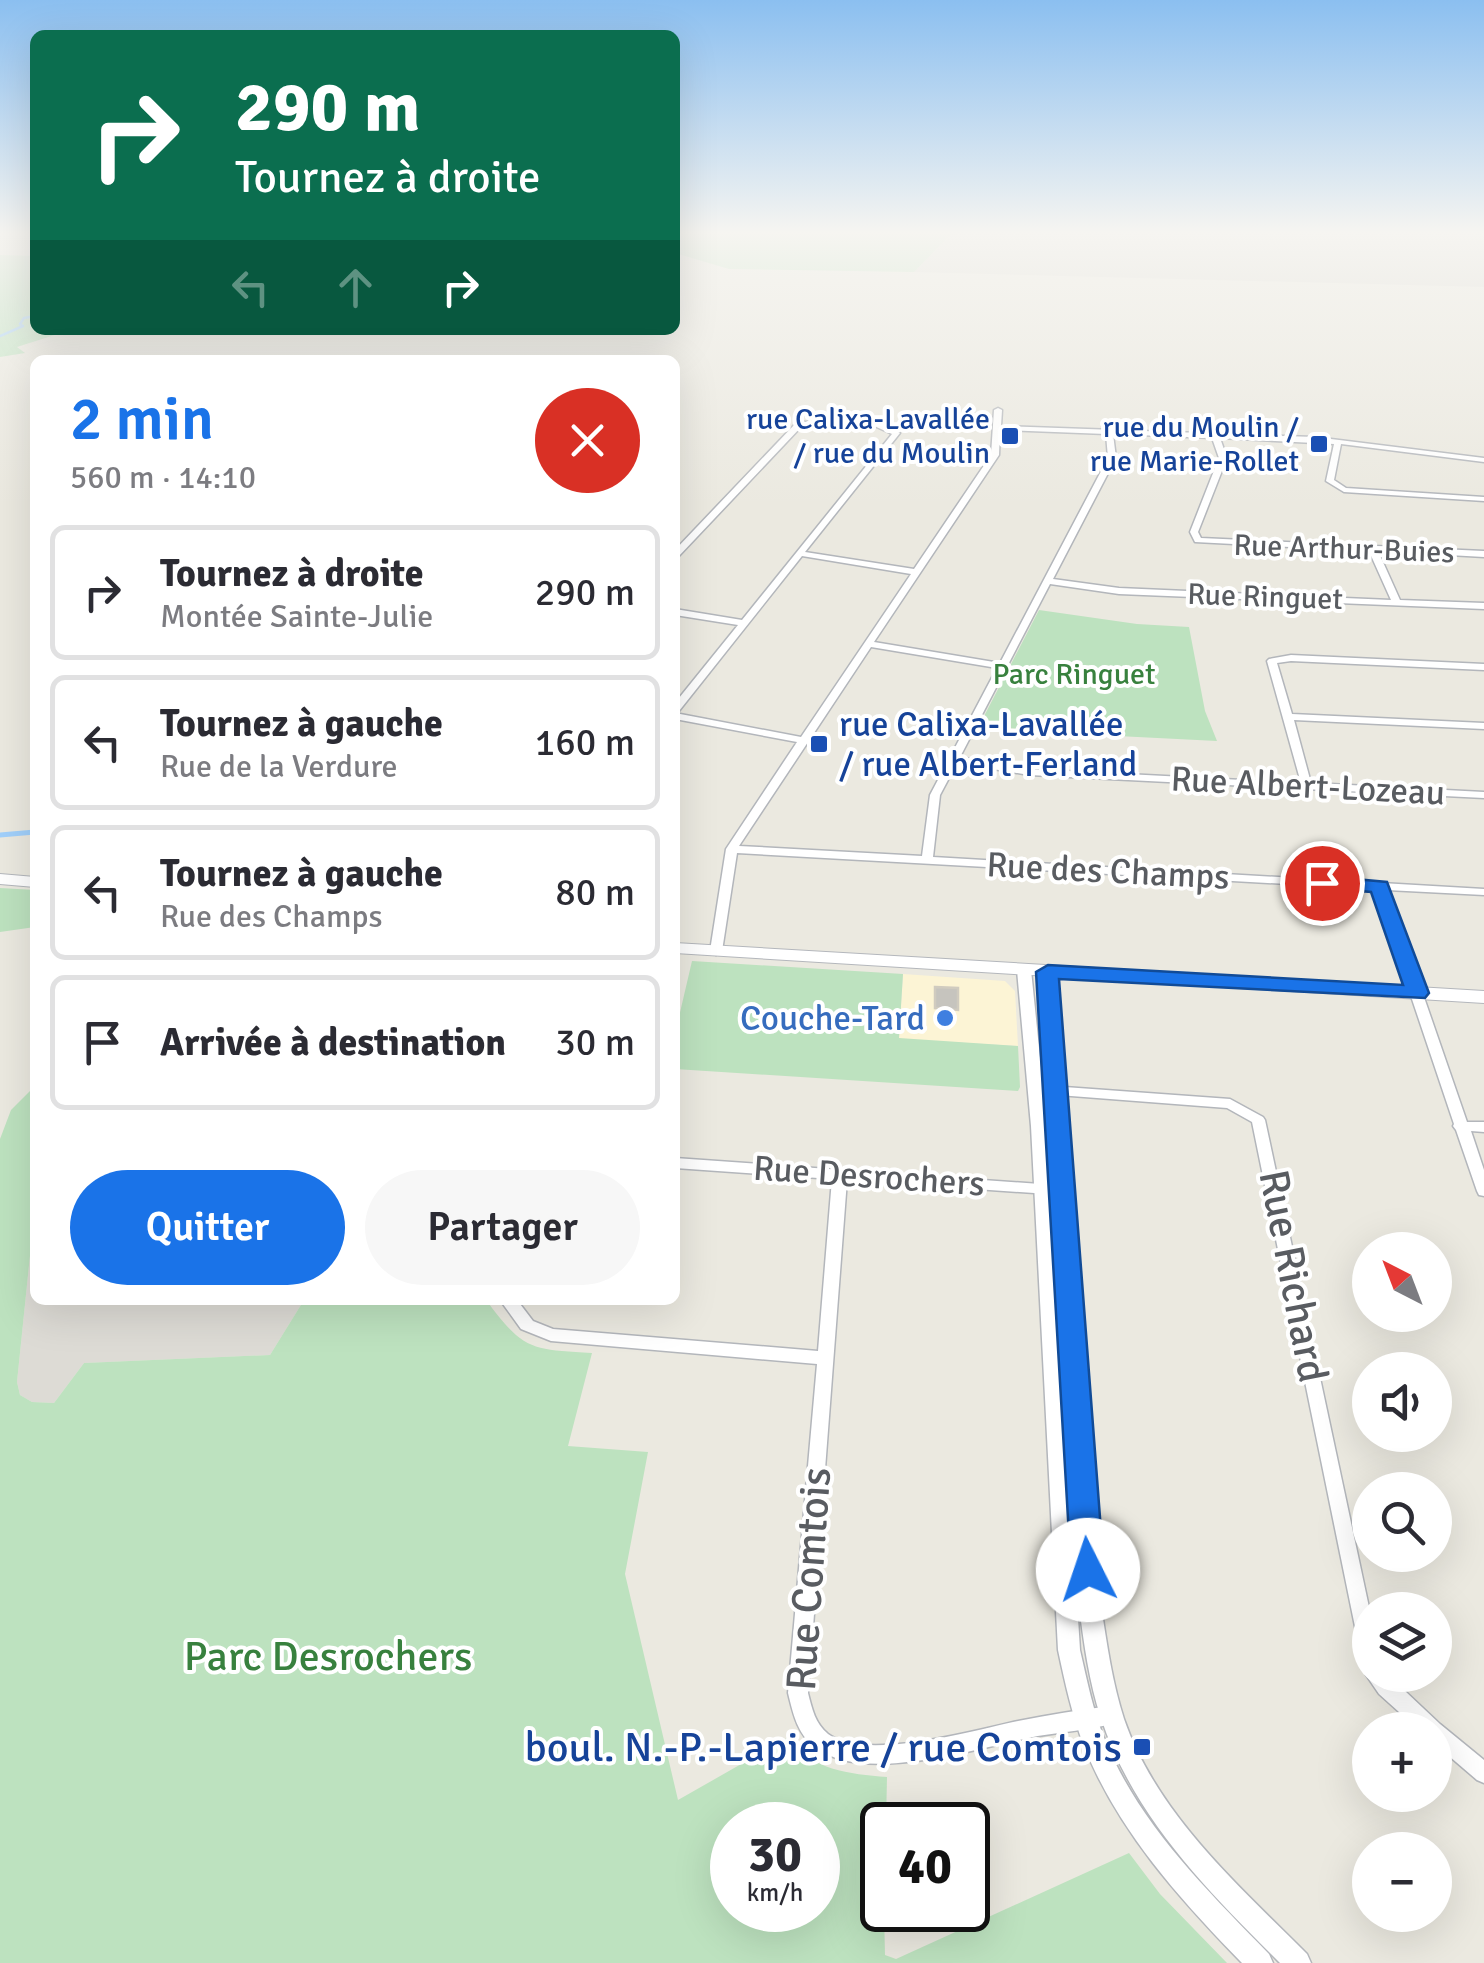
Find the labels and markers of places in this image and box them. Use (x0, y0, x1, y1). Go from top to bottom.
place label: rue Calixa-Lavallée / rue du Moulin (746, 401, 990, 472)
place label: rue du Moulin / rue Marie-Rollet (1090, 409, 1299, 480)
marker: rue Calixa-Lavallée / rue du Moulin (999, 425, 1021, 447)
marker: rue du Moulin / rue Marie-Rollet (1308, 433, 1330, 455)
place label: rue Calixa-Lavallée / rue Albert-Ferland (839, 703, 1137, 786)
marker: rue Calixa-Lavallée / rue Albert-Ferland (808, 733, 830, 755)
pin (1280, 841, 1365, 926)
place label: Couche-Tard (740, 997, 925, 1040)
marker: Couche-Tard (934, 1007, 956, 1029)
place label: boul. N.-P.-Lapierre / rue Comtois (525, 1722, 1122, 1773)
marker: boul. N.-P.-Lapierre / rue Comtois (1131, 1736, 1153, 1758)

